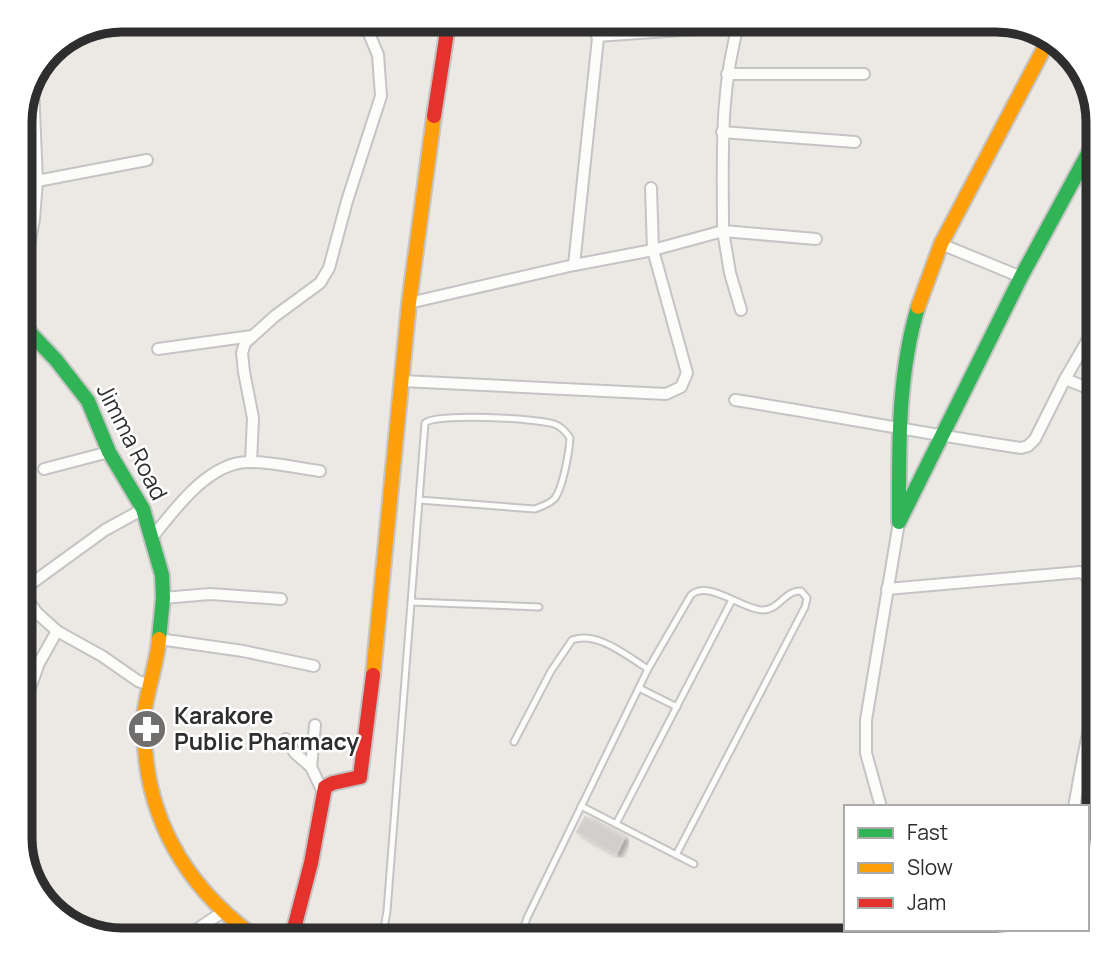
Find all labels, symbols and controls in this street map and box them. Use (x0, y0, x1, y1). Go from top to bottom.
street label: Jimma Road (90, 378, 176, 505)
place label: Karakore Public Pharmacy (174, 699, 359, 757)
pharmacy icon: Karakore Public Pharmacy (126, 708, 168, 750)
legend (844, 805, 1089, 931)
text: Fast (907, 818, 948, 846)
text: Slow (907, 853, 953, 881)
text: Jam (907, 888, 946, 916)

